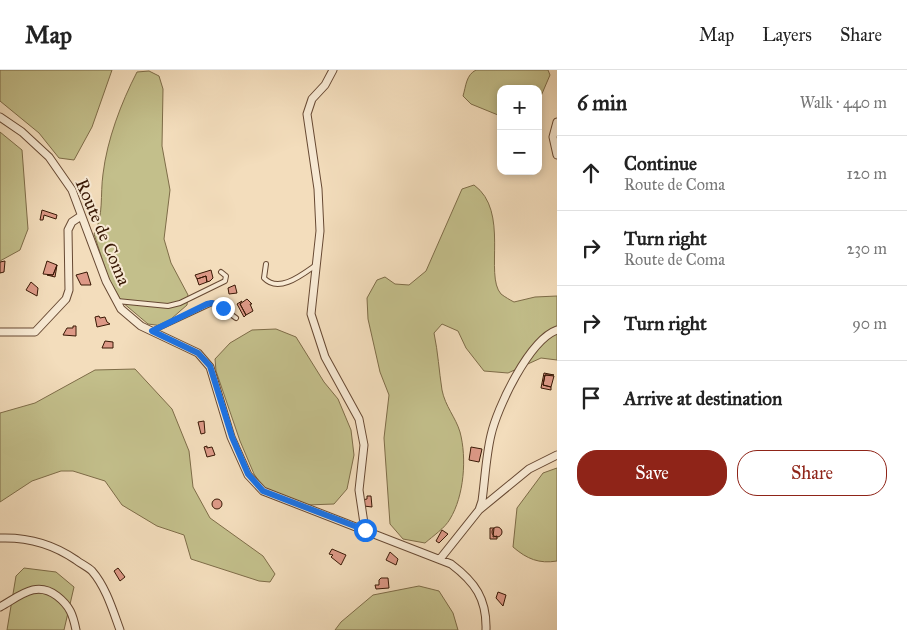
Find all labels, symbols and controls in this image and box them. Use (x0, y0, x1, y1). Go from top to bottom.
text: Map (25, 20, 72, 50)
text: Map (699, 24, 734, 46)
text: Layers (762, 24, 812, 46)
text: Share (840, 24, 882, 46)
map controls (497, 85, 542, 175)
button: + (497, 85, 542, 130)
text: 6 min (577, 90, 627, 116)
text: Walk · 440 m (800, 93, 887, 112)
button: − (497, 130, 542, 175)
text: Continue (624, 152, 697, 175)
icon: ahead (577, 159, 605, 187)
text: 120 m (847, 164, 887, 183)
street label: Route de Coma (71, 175, 135, 289)
text: Route de Coma (624, 175, 725, 194)
text: Turn right (624, 227, 707, 250)
icon: right (577, 234, 605, 262)
text: 230 m (847, 239, 887, 258)
text: Route de Coma (624, 250, 725, 269)
route end (212, 297, 235, 320)
icon: right (577, 309, 605, 337)
text: Turn right (624, 312, 707, 335)
text: 90 m (852, 314, 887, 333)
icon: arrive (577, 384, 605, 412)
text: Arrive at destination (624, 387, 782, 410)
button: Save (577, 450, 727, 496)
button: Share (737, 450, 887, 496)
route start (354, 519, 377, 542)

